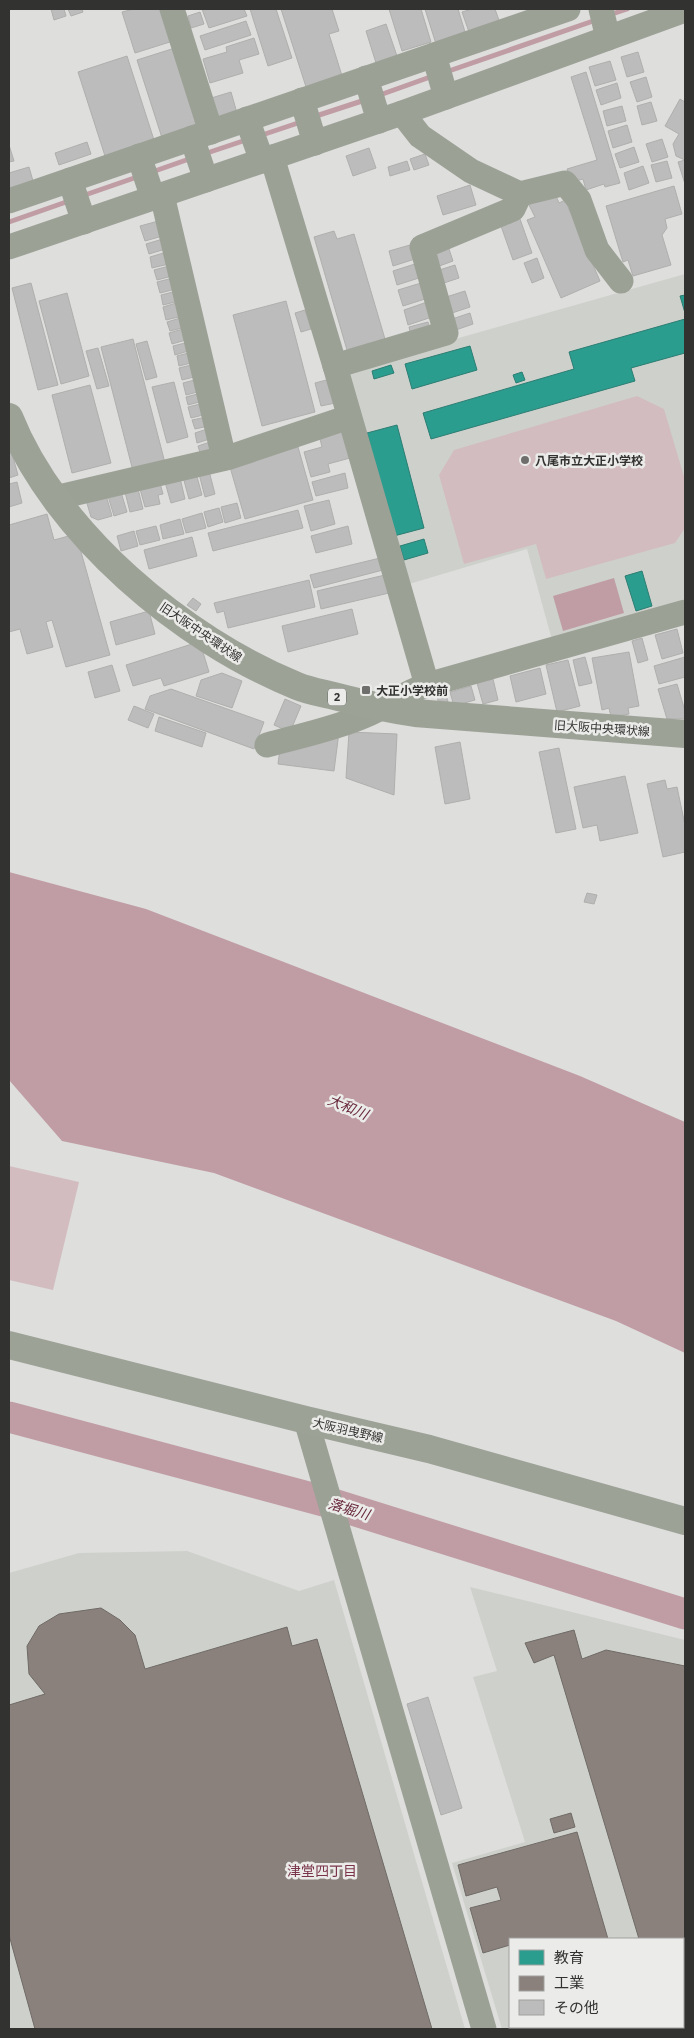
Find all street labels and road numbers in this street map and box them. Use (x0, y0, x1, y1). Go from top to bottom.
street label: 旧大阪中央環状線 (157, 599, 245, 665)
road number: 2 (328, 689, 346, 706)
street label: 旧大阪中央環状線 (554, 717, 650, 739)
street label: 大阪羽曳野線 (311, 1415, 385, 1445)

